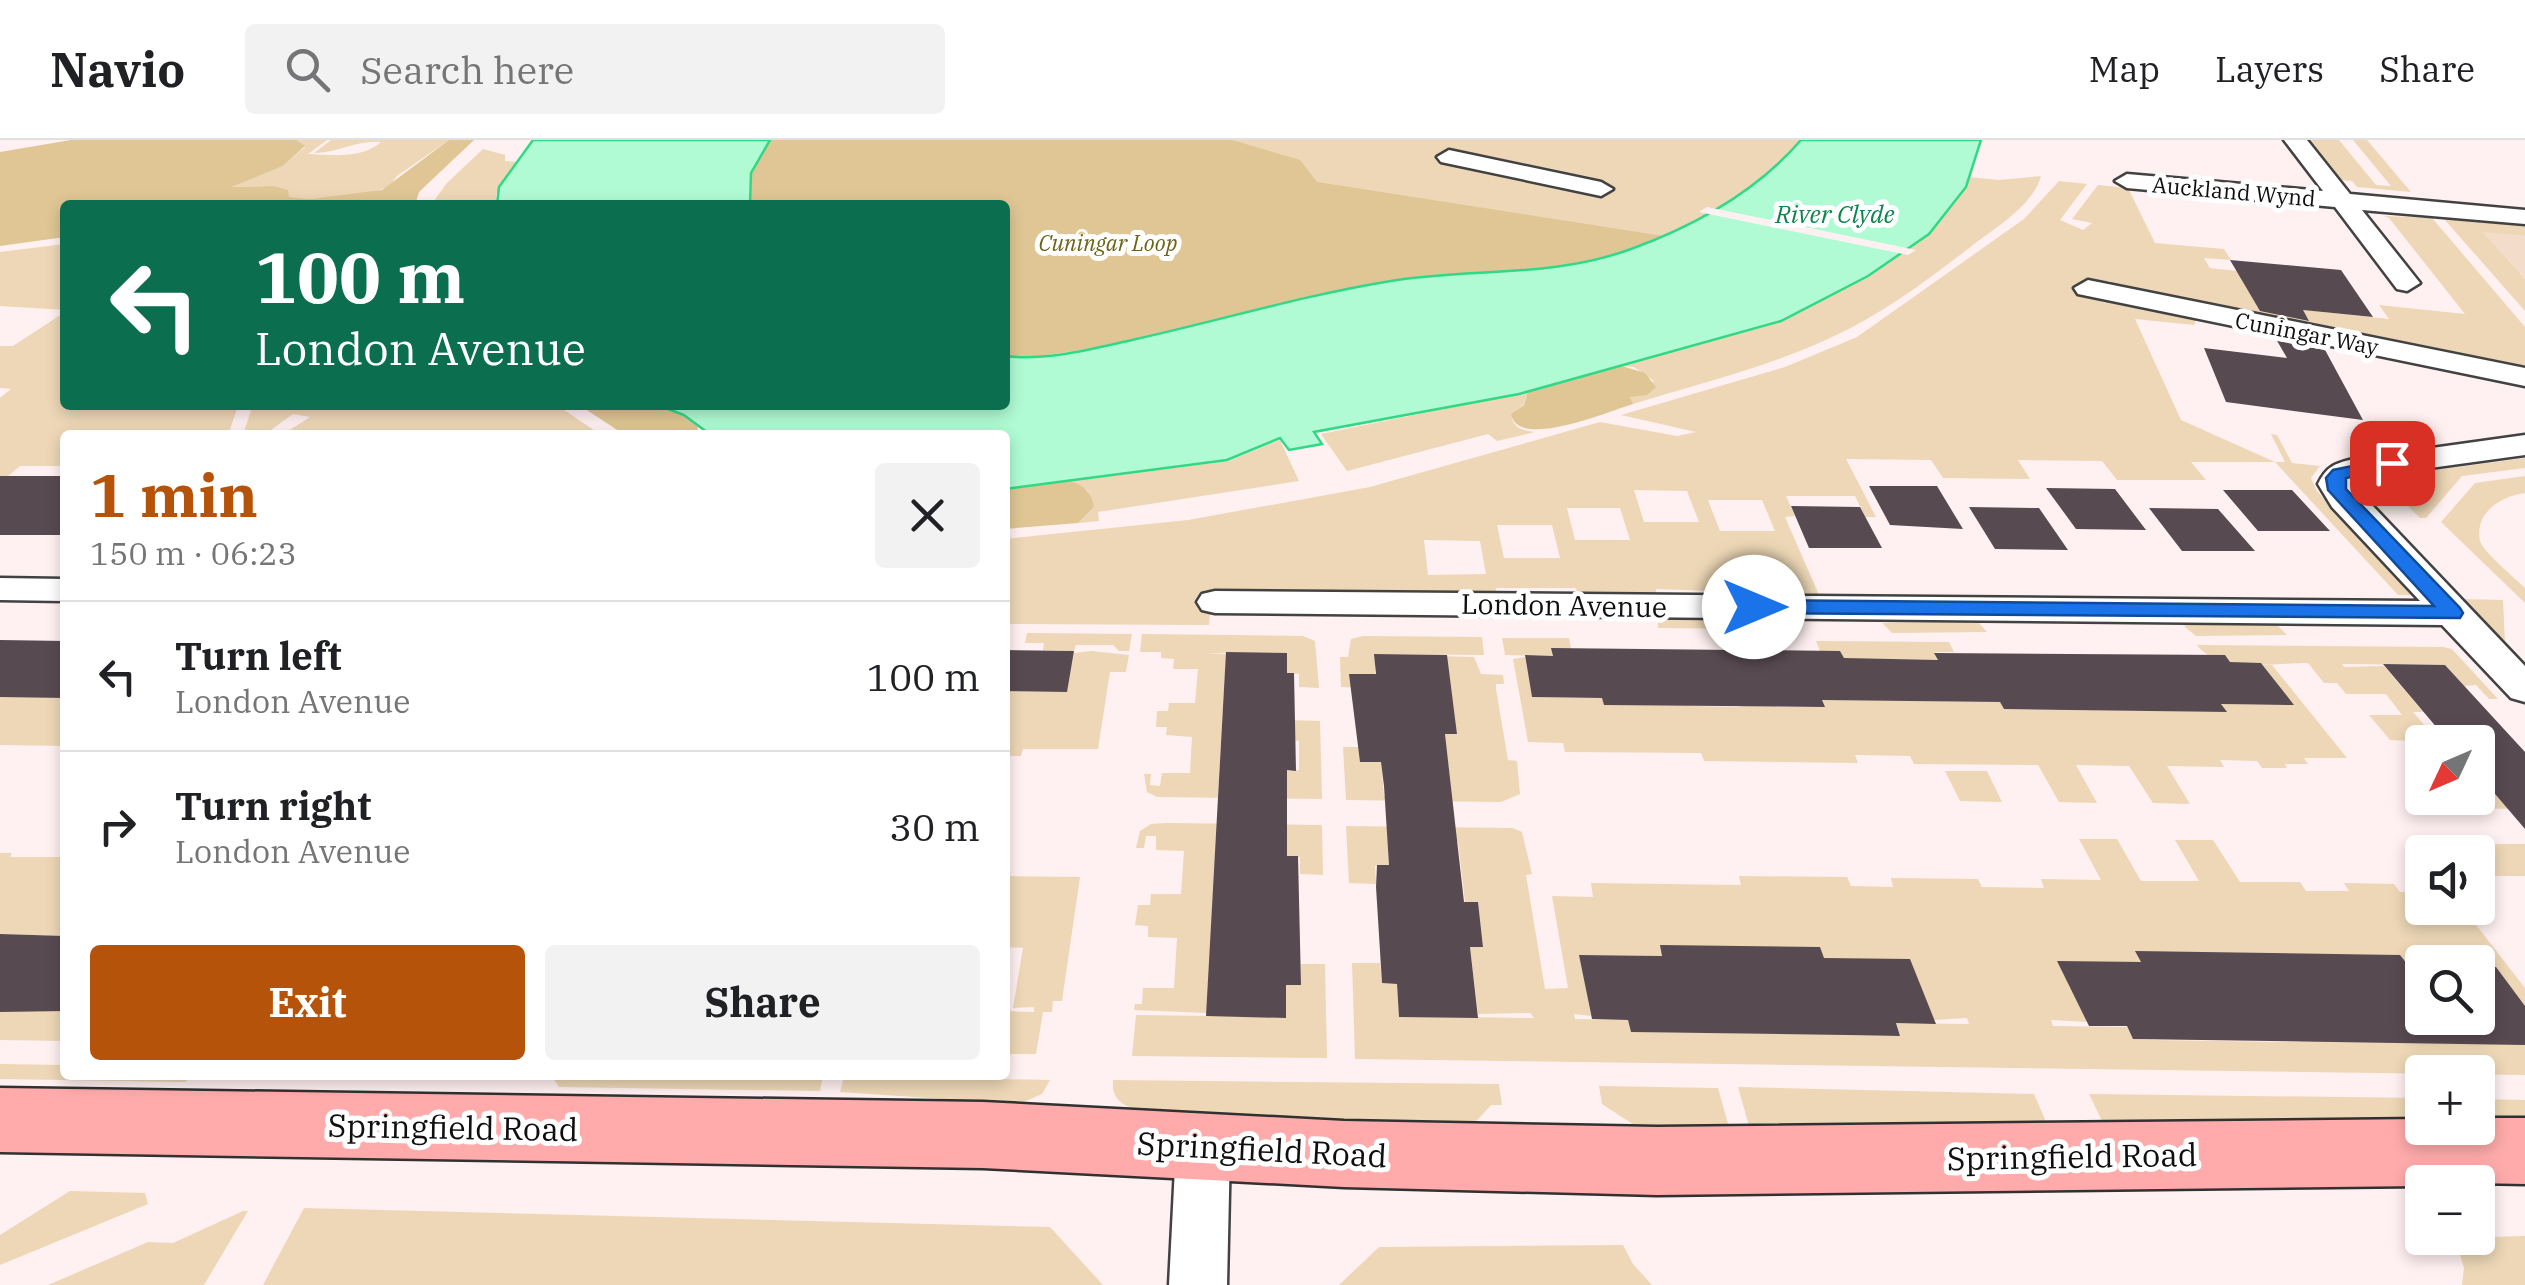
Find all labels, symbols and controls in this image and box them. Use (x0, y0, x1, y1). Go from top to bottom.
search box (245, 24, 945, 114)
text: Navio (50, 38, 185, 100)
icon: search (280, 42, 335, 97)
text: Search here (360, 45, 574, 94)
text: Map (2089, 46, 2160, 92)
text: Layers (2215, 46, 2324, 92)
text: Share (2379, 46, 2475, 92)
street label: Auckland Wynd (2151, 169, 2317, 213)
water label: River Clyde (1774, 197, 1895, 230)
park label: Cuningar Loop (1039, 228, 1177, 257)
text: 100 m (255, 231, 465, 322)
icon: left (90, 240, 220, 370)
street label: Cuningar Way (2233, 305, 2381, 361)
text: London Avenue (255, 319, 586, 377)
pin (2350, 421, 2435, 506)
icon: arrive (2365, 436, 2420, 491)
text: 1 min (90, 455, 258, 534)
button: close (875, 463, 980, 568)
text: 150 m · 06:23 (90, 532, 297, 574)
position arrow (1702, 555, 1806, 659)
street label: London Avenue (1461, 585, 1667, 625)
text: Turn left (175, 631, 342, 680)
icon: left (90, 649, 145, 704)
text: 100 m (867, 652, 980, 701)
text: London Avenue (175, 680, 410, 722)
north arrow (2405, 725, 2495, 815)
map controls (2405, 725, 2495, 1255)
text: Turn right (175, 781, 371, 830)
icon: right (90, 799, 145, 854)
text: 30 m (889, 802, 980, 851)
text: London Avenue (175, 830, 410, 872)
button: sound (2405, 835, 2495, 925)
button: Exit (90, 945, 525, 1060)
button: Share (545, 945, 980, 1060)
button: search (2405, 945, 2495, 1035)
button: + (2405, 1055, 2495, 1145)
street label: Springfield Road (327, 1104, 579, 1150)
street label: Springfield Road (1136, 1121, 1388, 1177)
street label: Springfield Road (1946, 1133, 2198, 1179)
button: − (2405, 1165, 2495, 1255)

